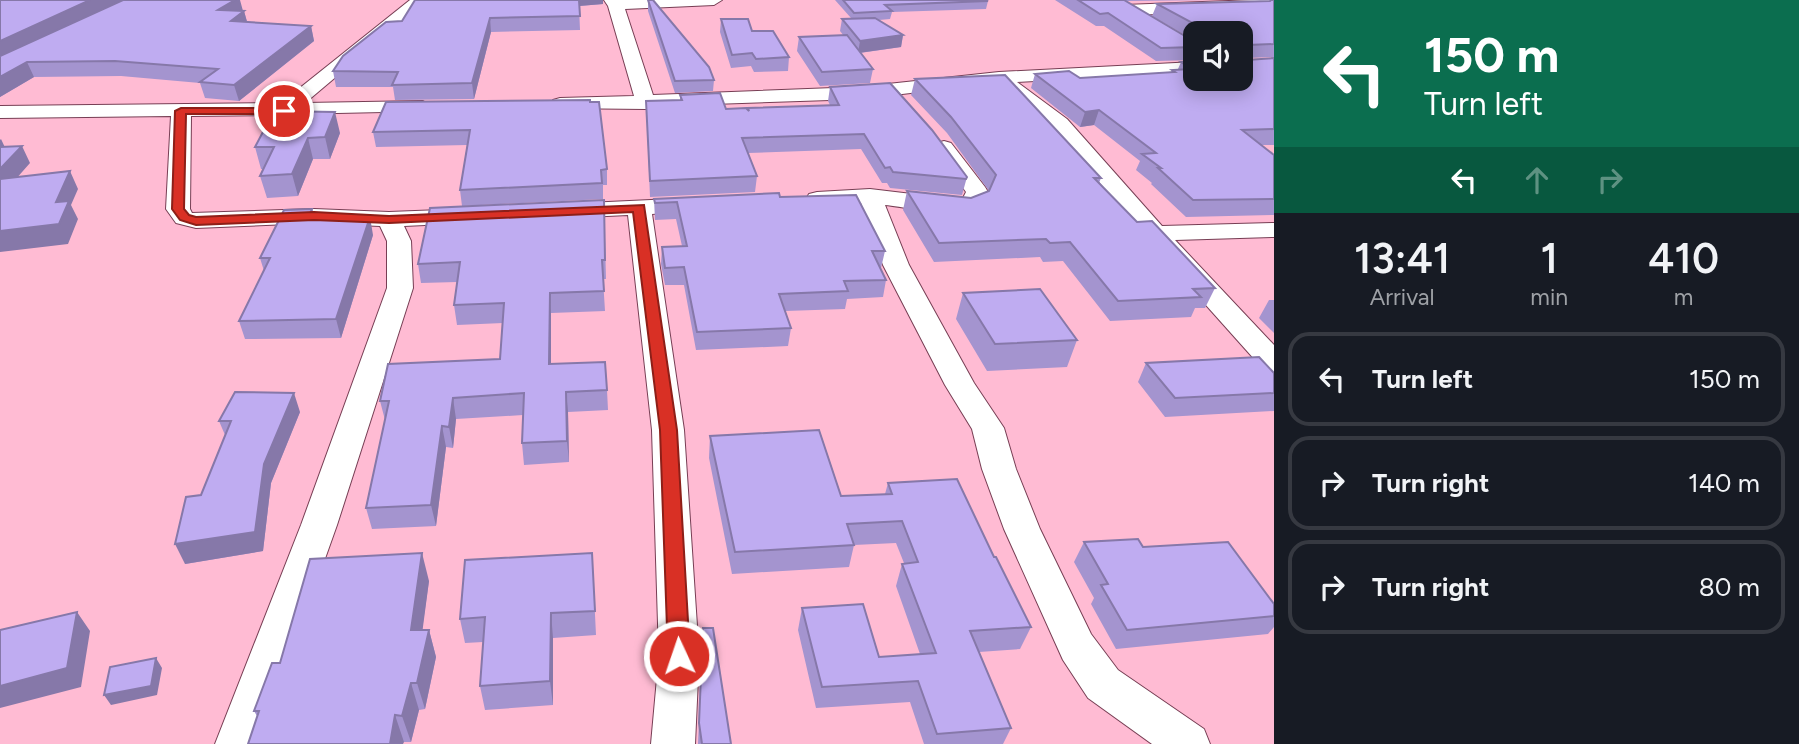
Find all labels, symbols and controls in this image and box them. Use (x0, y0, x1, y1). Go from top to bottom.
map controls (1183, 21, 1253, 91)
button: sound (1183, 21, 1253, 91)
text: 150 m (1424, 25, 1559, 84)
icon: left (1309, 28, 1400, 119)
pin (254, 81, 314, 141)
text: Turn left (1424, 85, 1543, 123)
icon: arrive (265, 92, 303, 130)
icon: left (1445, 161, 1483, 199)
icon: ahead (1518, 161, 1556, 199)
icon: right (1591, 161, 1629, 199)
text: 13:41 (1354, 233, 1450, 284)
text: 1 (1540, 233, 1558, 284)
text: 410 (1648, 233, 1719, 284)
text: Arrival (1370, 283, 1435, 311)
text: min (1530, 283, 1568, 311)
text: m (1674, 283, 1693, 311)
icon: left (1313, 360, 1351, 398)
text: Turn left (1372, 363, 1473, 395)
text: 150 m (1689, 363, 1760, 395)
icon: right (1313, 464, 1351, 502)
text: Turn right (1372, 467, 1489, 499)
text: 140 m (1688, 467, 1760, 499)
icon: right (1313, 568, 1351, 606)
text: Turn right (1372, 571, 1489, 603)
text: 80 m (1699, 571, 1760, 603)
position arrow (642, 619, 716, 693)

